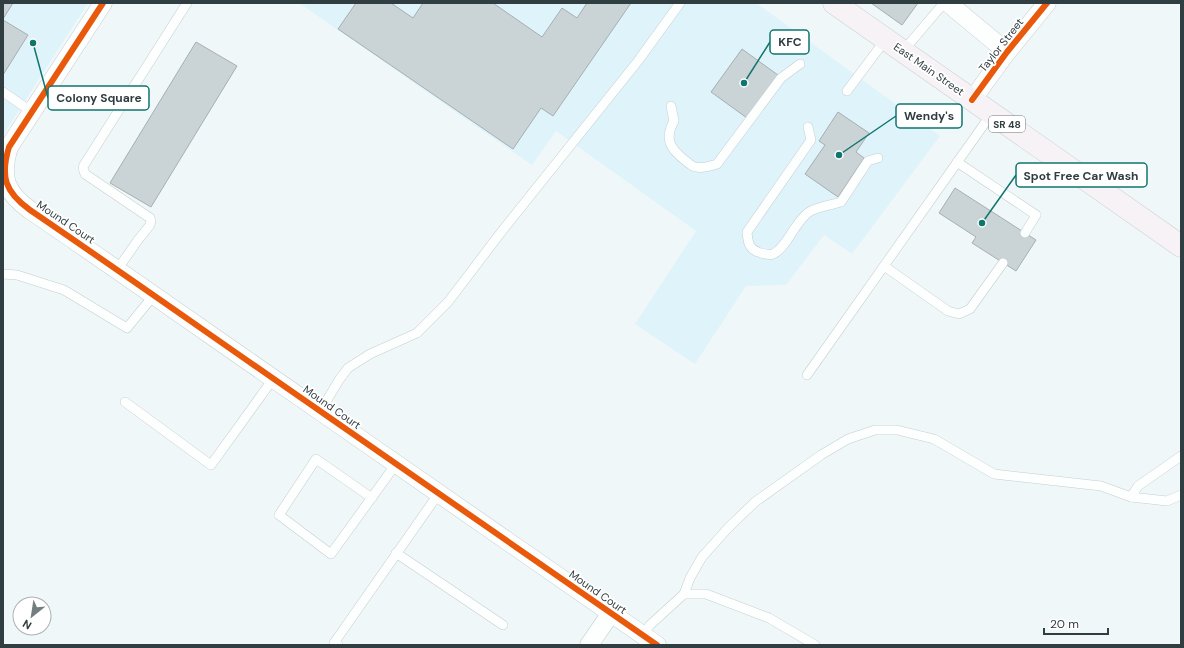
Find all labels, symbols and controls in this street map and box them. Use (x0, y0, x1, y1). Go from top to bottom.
street label: Taylor Street (976, 15, 1026, 75)
callout: KFC (770, 30, 809, 54)
text: KFC (778, 34, 802, 50)
street label: East Main Street (891, 39, 967, 99)
callout: Colony Square (48, 86, 149, 110)
text: Colony Square (56, 90, 142, 106)
callout: Wendy's (896, 104, 962, 128)
text: Wendy's (904, 108, 954, 124)
road number: SR 48 (989, 116, 1025, 132)
callout: Spot Free Car Wash (1016, 163, 1147, 187)
text: Spot Free Car Wash (1024, 168, 1138, 184)
street label: Mound Court (34, 197, 98, 247)
street label: Mound Court (300, 382, 364, 432)
street label: Mound Court (566, 567, 630, 617)
north arrow (12, 596, 52, 636)
scale bar (1044, 610, 1108, 636)
text: 20 m (1050, 616, 1079, 632)
text: N (20, 617, 34, 633)

